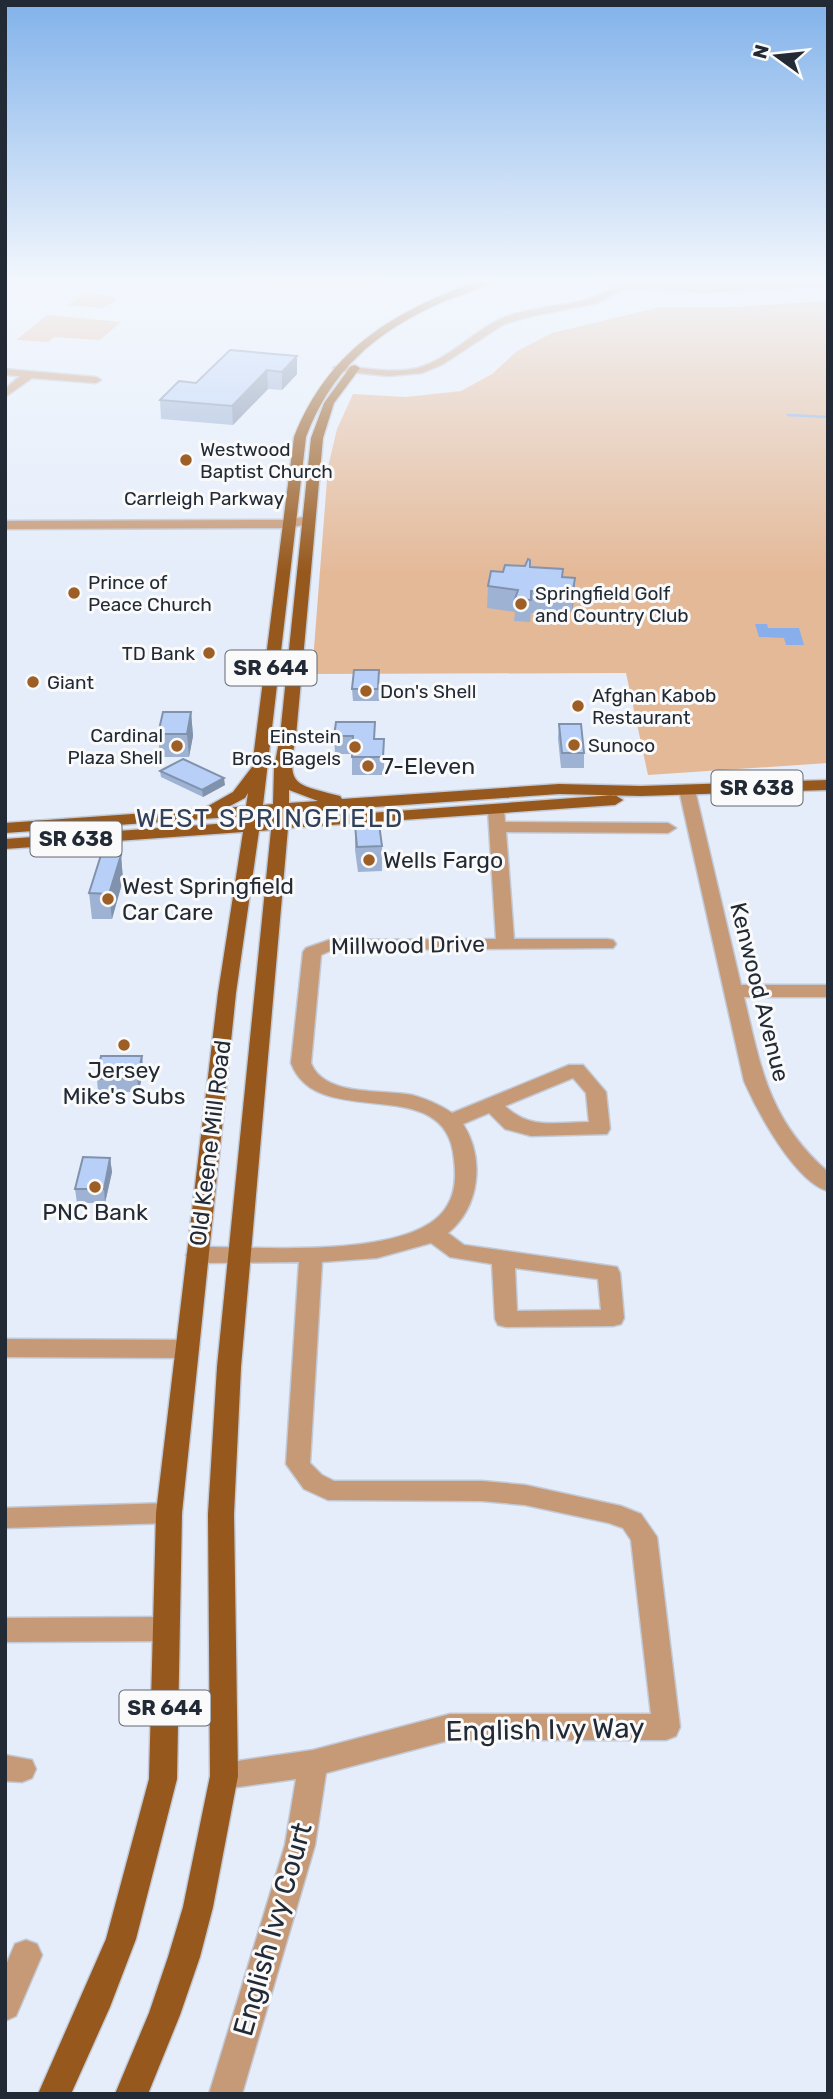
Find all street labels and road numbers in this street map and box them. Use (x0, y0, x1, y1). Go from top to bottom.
street label: Carrleigh Parkway (124, 487, 284, 510)
road number: SR 644 (226, 650, 316, 686)
road number: SR 638 (712, 770, 802, 806)
road number: SR 638 (31, 822, 122, 856)
street label: Kenwood Avenue (724, 900, 796, 1084)
street label: Millwood Drive (331, 930, 485, 960)
street label: Old Keene Mill Road (183, 1039, 237, 1247)
road number: SR 644 (120, 1690, 210, 1726)
street label: English Ivy Way (445, 1711, 645, 1748)
street label: English Ivy Court (226, 1819, 319, 2040)

